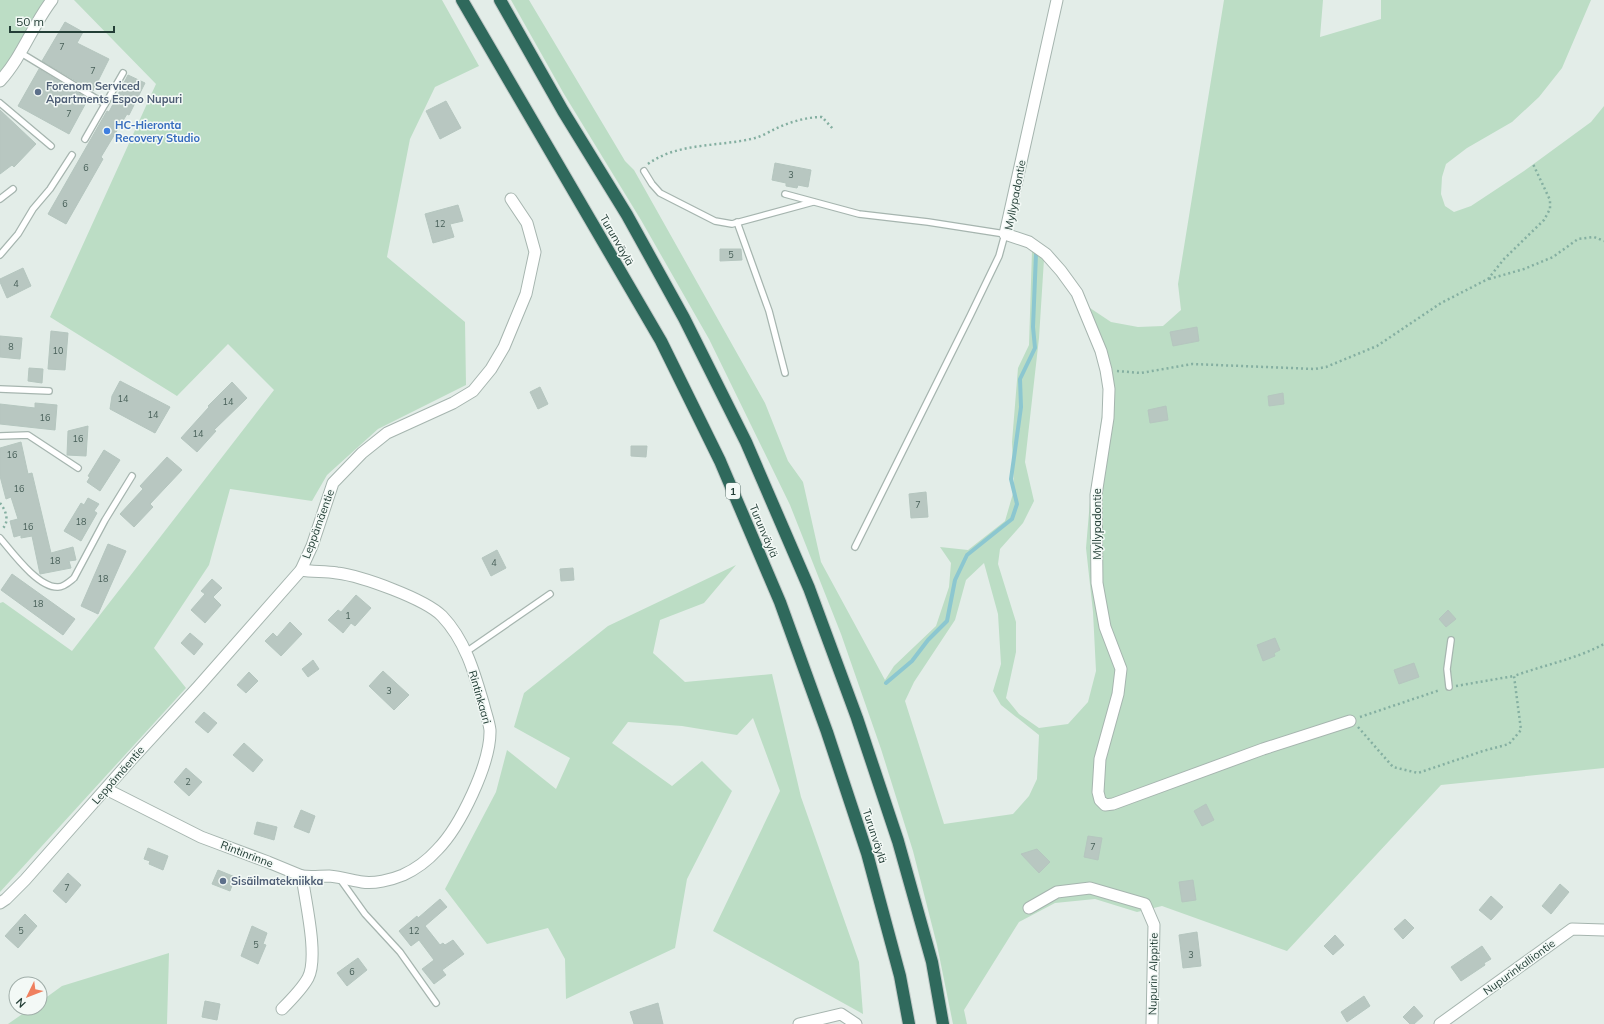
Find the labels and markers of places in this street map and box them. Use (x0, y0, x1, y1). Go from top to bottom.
place label: Forenom Serviced Apartments Espoo Nupuri (46, 79, 182, 106)
marker: Forenom Serviced Apartments Espoo Nupuri (33, 87, 43, 97)
place label: HC-Hieronta Recovery Studio (115, 118, 200, 145)
marker: HC-Hieronta Recovery Studio (102, 126, 112, 136)
place label: Sisäilmatekniikka (231, 874, 323, 888)
marker: Sisäilmatekniikka (218, 876, 228, 886)

